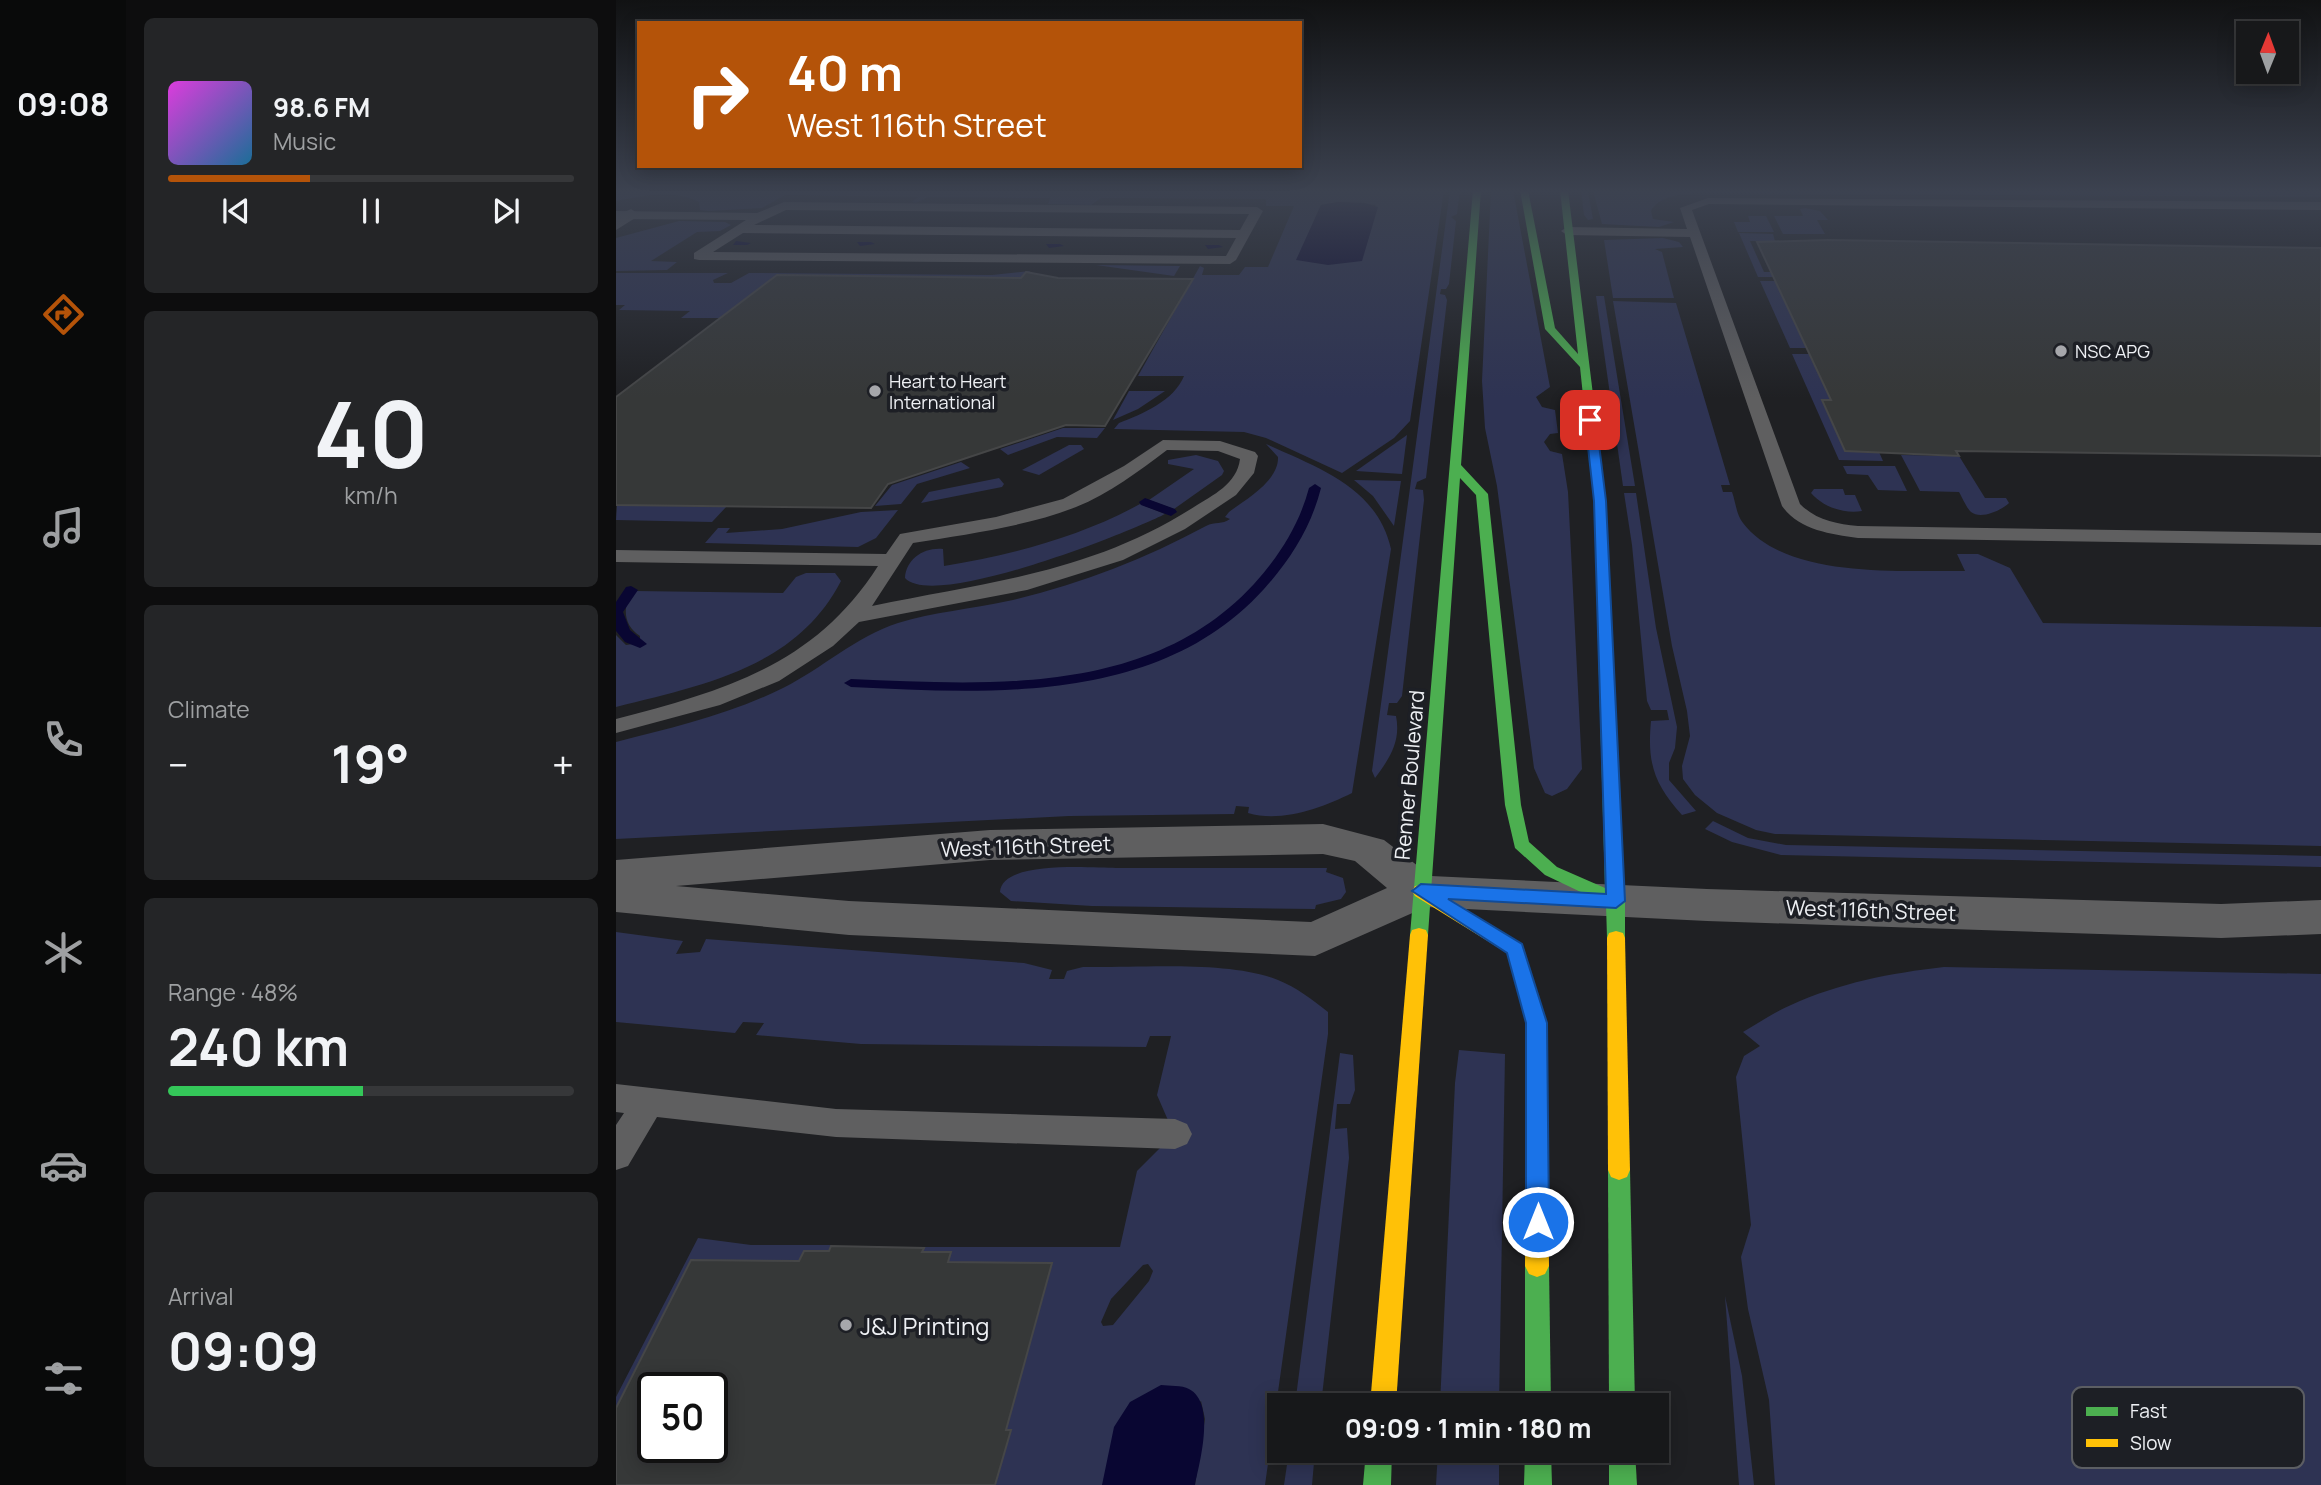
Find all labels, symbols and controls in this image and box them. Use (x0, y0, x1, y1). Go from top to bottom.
north arrow (2236, 21, 2300, 84)
map controls (2236, 21, 2299, 84)
text: 40 m (787, 39, 903, 106)
icon: right (672, 49, 763, 140)
text: 09:08 (17, 82, 109, 126)
text: 98.6 FM (273, 89, 370, 125)
text: West 116th Street (787, 103, 1047, 147)
text: Music (273, 125, 336, 157)
icon: previous (217, 192, 255, 230)
icon: pause (352, 192, 390, 230)
icon: next (487, 192, 525, 230)
icon: directions (39, 290, 88, 339)
place label: NSC APG (2075, 339, 2150, 363)
marker: NSC APG (2053, 343, 2069, 359)
place label: Heart to Heart International (889, 369, 1006, 414)
text: 40 (313, 371, 429, 495)
marker: Heart to Heart International (867, 383, 883, 399)
pin (1560, 390, 1620, 450)
icon: arrive (1571, 401, 1609, 439)
text: km/h (344, 479, 398, 511)
icon: music (39, 503, 88, 552)
street label: Renner Boulevard (1388, 689, 1430, 861)
text: Climate (168, 693, 250, 725)
icon: phone (39, 715, 88, 764)
text: 19° (331, 728, 410, 799)
text: − (168, 738, 189, 790)
text: + (552, 738, 574, 790)
street label: West 116th Street (940, 829, 1112, 863)
street label: West 116th Street (1785, 893, 1957, 927)
icon: climate (39, 928, 88, 977)
text: Range · 48% (168, 976, 298, 1008)
text: 240 km (168, 1011, 349, 1082)
icon: car (39, 1141, 88, 1190)
position arrow (1501, 1185, 1575, 1259)
text: Arrival (168, 1280, 234, 1312)
place label: J&J Printing (860, 1309, 989, 1342)
text: 09:09 (168, 1315, 319, 1386)
marker: J&J Printing (838, 1317, 854, 1333)
icon: filters (39, 1354, 88, 1403)
speed limit sign: 50 (637, 1372, 728, 1463)
legend (2072, 1387, 2304, 1468)
text: Fast (2130, 1398, 2167, 1424)
text: 09:09 · 1 min · 180 m (1345, 1410, 1591, 1446)
text: Slow (2130, 1430, 2172, 1456)

